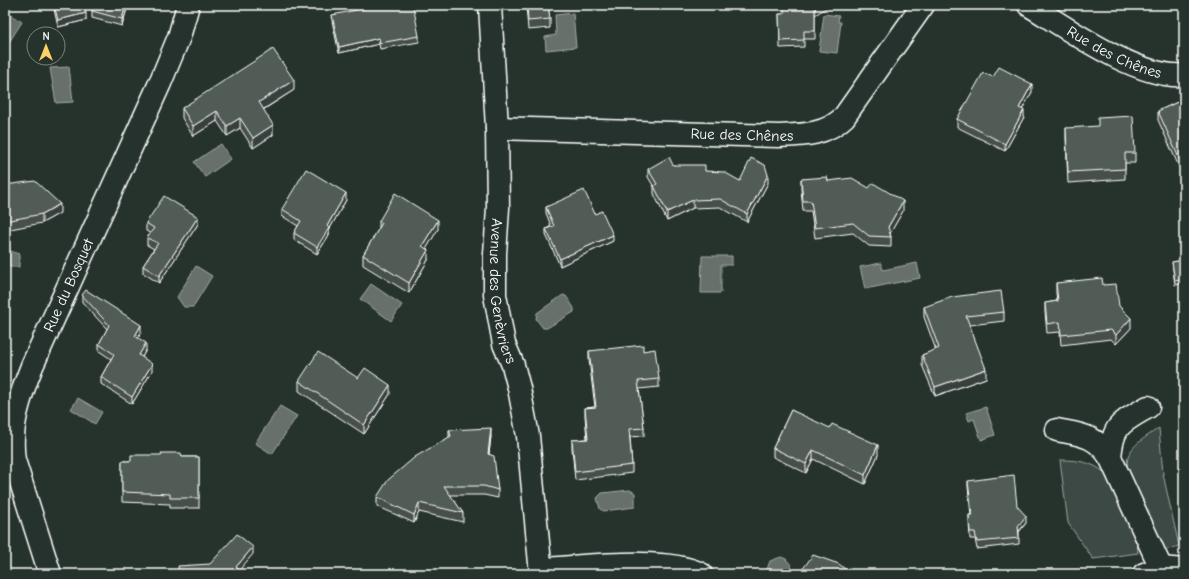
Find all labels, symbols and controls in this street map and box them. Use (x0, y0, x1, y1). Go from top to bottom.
street label: Rue des Chênes (1064, 22, 1163, 82)
north arrow (26, 26, 66, 66)
text: N (42, 30, 50, 43)
street label: Rue des Chênes (690, 124, 794, 145)
street label: Avenue des Genèvriers (486, 218, 520, 366)
street label: Rue du Bosquet (40, 235, 98, 335)

